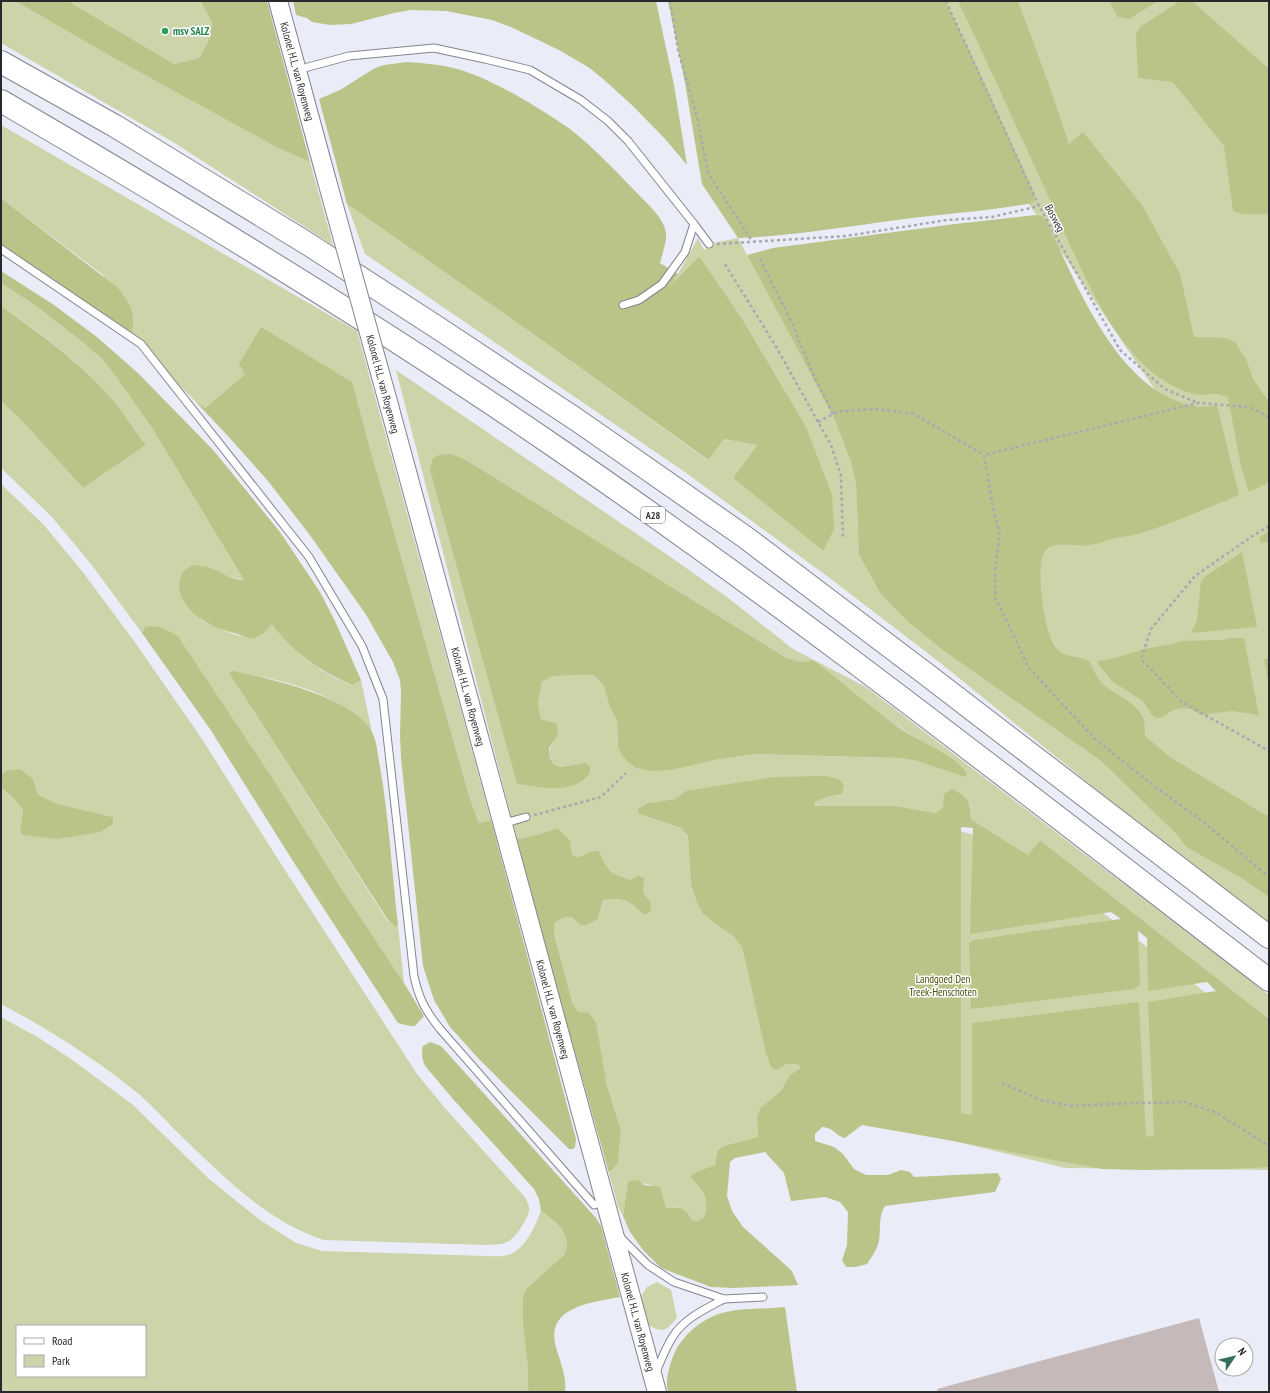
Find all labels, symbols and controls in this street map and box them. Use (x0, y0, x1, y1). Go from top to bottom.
street label: Kolonel H.L. van Royenweg (277, 20, 317, 123)
place label: msv SALZ (173, 24, 210, 38)
marker: msv SALZ (160, 26, 170, 36)
street label: Bosweg (1042, 202, 1068, 234)
street label: Kolonel H.L. van Royenweg (363, 333, 403, 435)
road number: A28 (641, 507, 665, 523)
street label: Kolonel H.L. van Royenweg (448, 646, 488, 748)
street label: Kolonel H.L. van Royenweg (533, 958, 573, 1061)
park label: Landgoed Den Treek-Henschoten (909, 972, 977, 999)
street label: Kolonel H.L. van Royenweg (618, 1271, 658, 1373)
legend (16, 1325, 146, 1377)
text: Road (52, 1333, 72, 1348)
north arrow (1214, 1337, 1254, 1377)
text: N (1235, 1345, 1250, 1358)
text: Park (52, 1353, 70, 1368)

